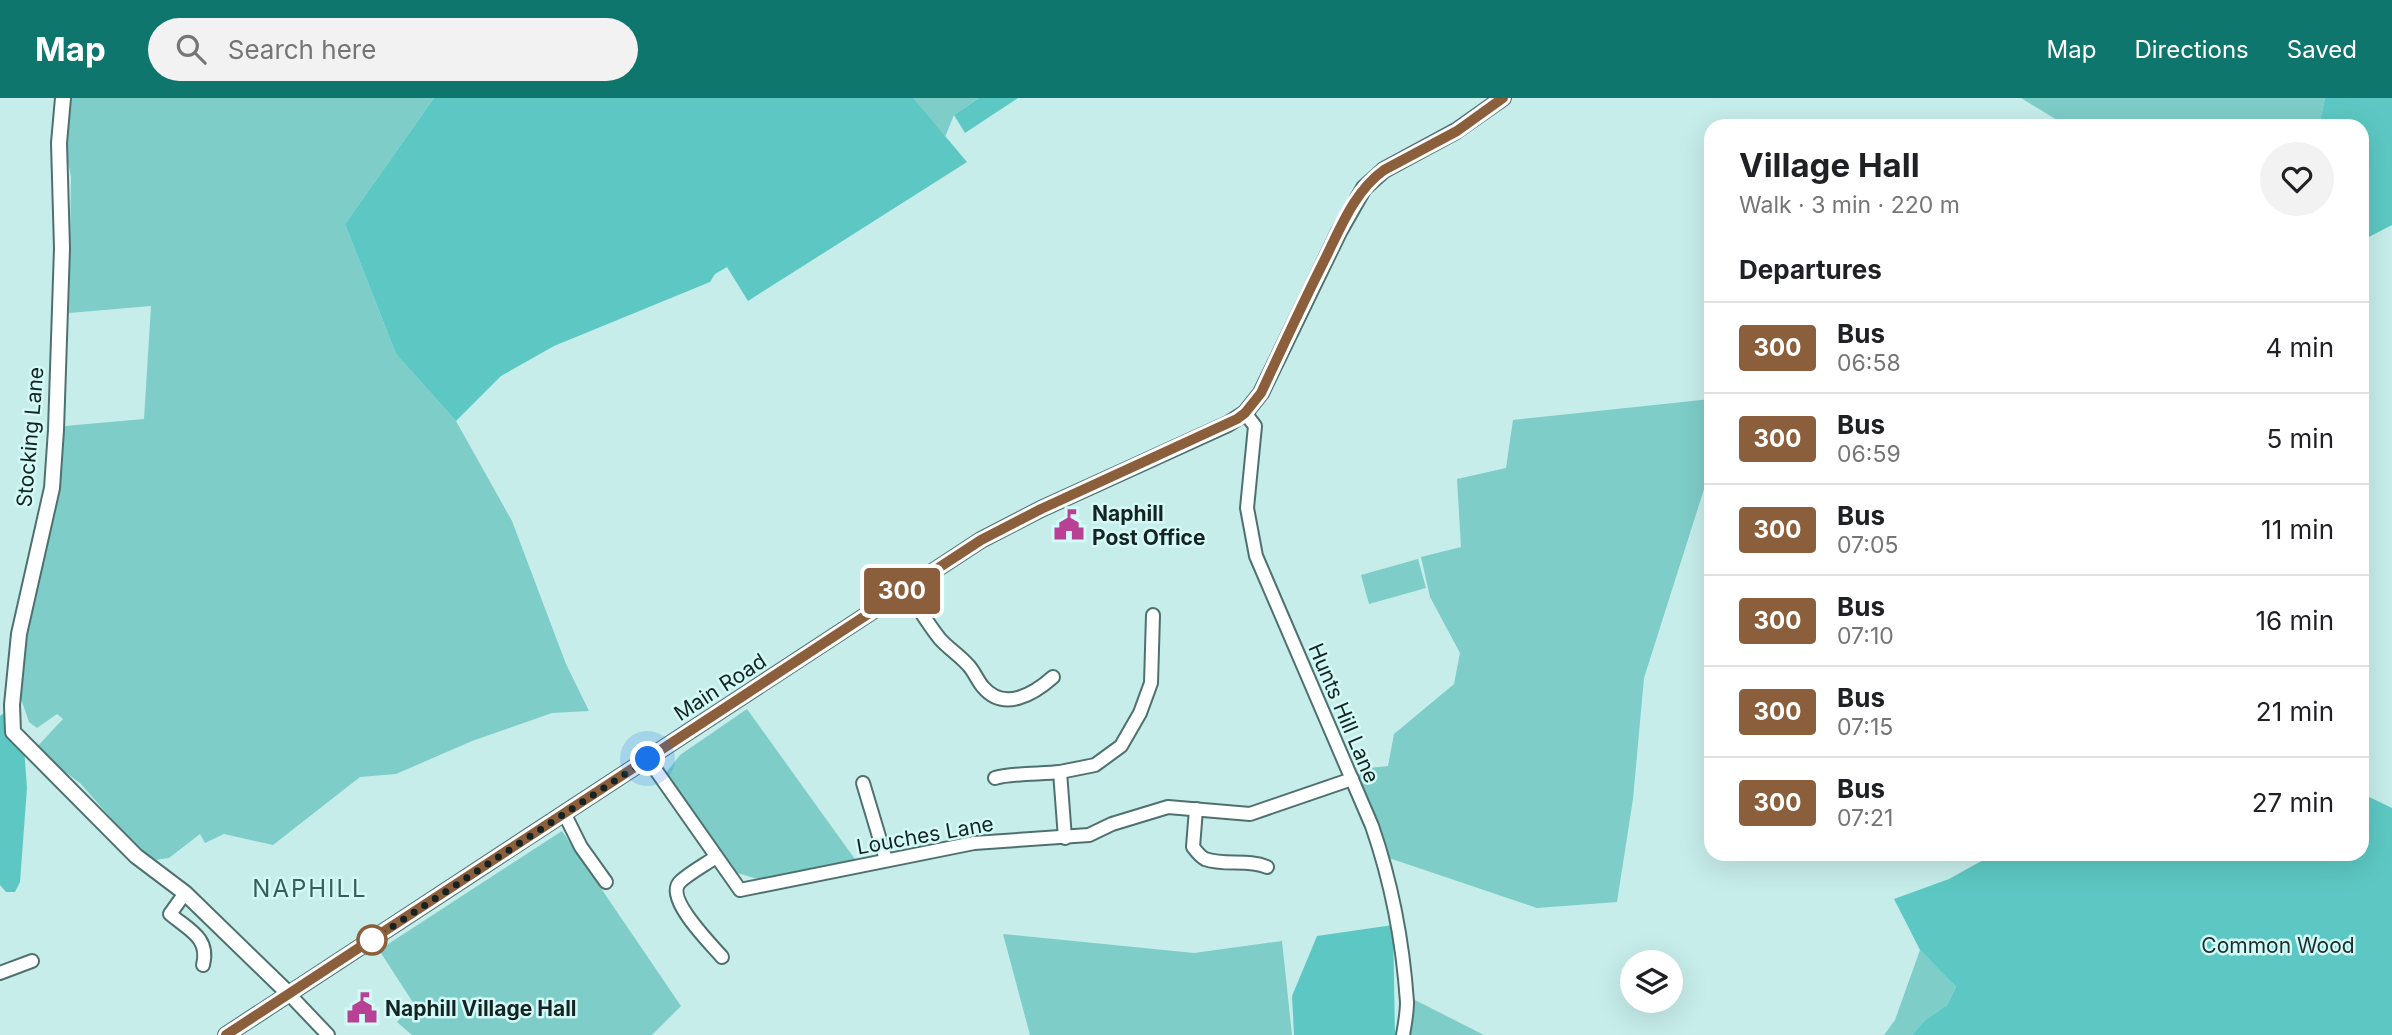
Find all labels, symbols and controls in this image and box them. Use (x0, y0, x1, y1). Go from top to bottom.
search box (148, 18, 638, 81)
text: Map (35, 29, 106, 69)
icon: search (172, 30, 210, 68)
text: Search here (228, 34, 376, 65)
text: Map (2047, 35, 2096, 64)
text: Directions (2134, 35, 2249, 64)
text: Saved (2287, 35, 2357, 64)
button: heart (2260, 142, 2334, 216)
text: Village Hall (1739, 145, 1920, 185)
text: Walk · 3 min · 220 m (1739, 191, 1960, 219)
text: Departures (1739, 254, 1882, 285)
text: Bus (1837, 318, 1885, 349)
text: 4 min (2265, 332, 2334, 363)
text: 300 (1754, 333, 1801, 362)
text: 06:58 (1837, 349, 1901, 377)
street label: Stocking Lane (11, 366, 49, 508)
text: Bus (1837, 409, 1885, 440)
text: 5 min (2266, 423, 2334, 454)
text: 300 (1754, 424, 1801, 453)
text: 06:59 (1837, 440, 1901, 468)
text: Bus (1837, 500, 1885, 531)
place label: Naphill Post Office (1092, 501, 1206, 550)
public building icon: Naphill Post Office (1052, 508, 1086, 542)
text: 11 min (2261, 514, 2334, 545)
text: 300 (1754, 515, 1801, 544)
text: 07:05 (1837, 531, 1898, 559)
line badge: 300 (862, 568, 942, 614)
text: 300 (878, 576, 926, 605)
text: Bus (1837, 591, 1885, 622)
text: 16 min (2256, 605, 2334, 636)
text: 300 (1754, 606, 1801, 635)
text: 07:10 (1837, 622, 1894, 650)
street label: Hunts Hill Lane (1303, 639, 1385, 787)
street label: Main Road (669, 648, 771, 726)
text: Bus (1837, 682, 1885, 713)
text: 21 min (2256, 696, 2334, 727)
text: 300 (1754, 697, 1801, 726)
text: 07:15 (1837, 713, 1893, 741)
your location (630, 741, 665, 776)
text: Bus (1837, 773, 1885, 804)
text: 27 min (2252, 787, 2334, 818)
text: 300 (1754, 788, 1801, 817)
text: 07:21 (1837, 804, 1893, 832)
street label: Louches Lane (854, 811, 996, 859)
district label: NAPHILL (252, 874, 368, 903)
unlabelled marker (357, 925, 387, 955)
park label: Common Wood (2201, 933, 2355, 958)
map controls (1620, 950, 1683, 1013)
button: layers (1620, 950, 1683, 1013)
public building icon: Naphill Village Hall (345, 991, 379, 1025)
place label: Naphill Village Hall (385, 996, 577, 1021)

